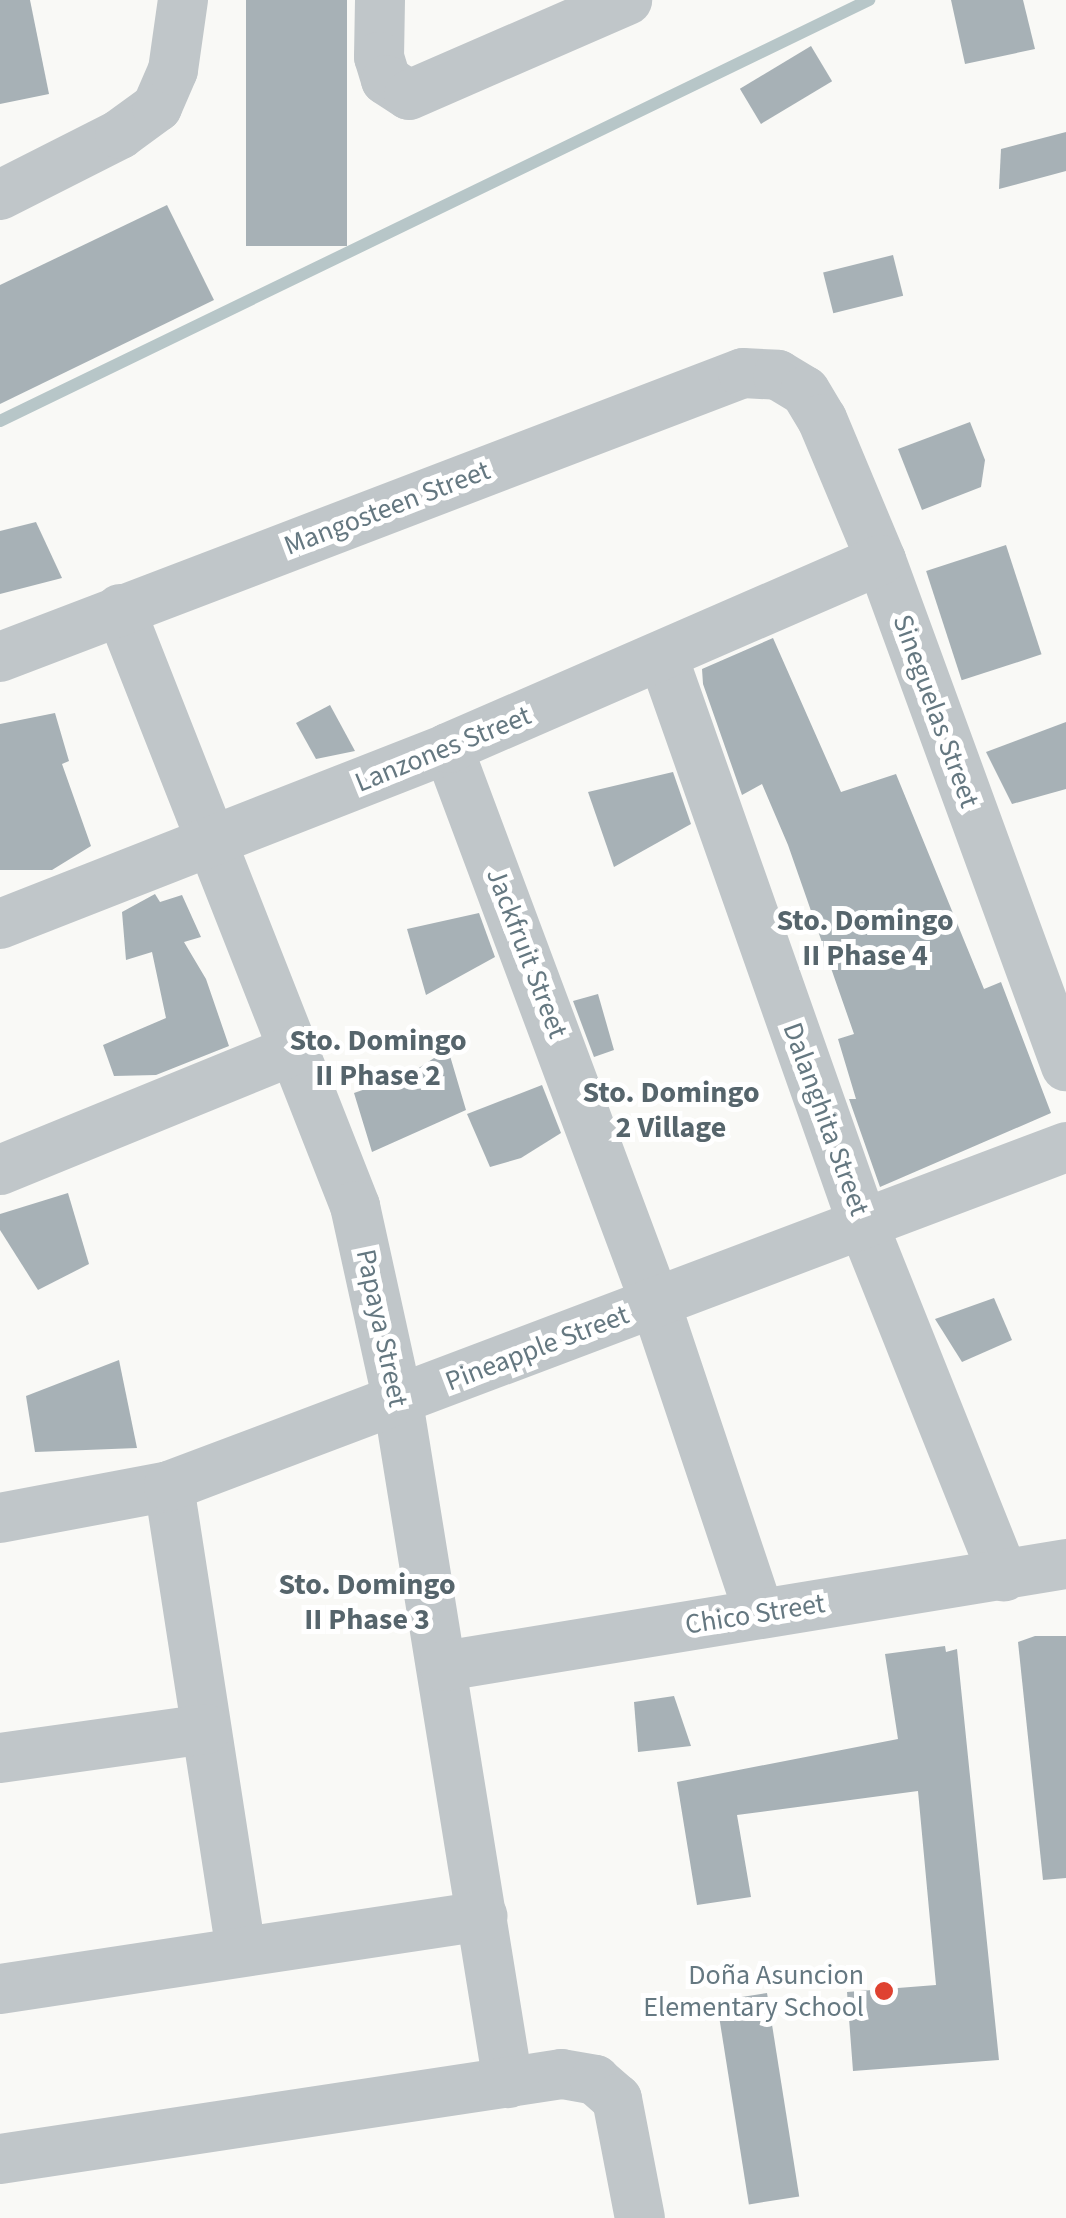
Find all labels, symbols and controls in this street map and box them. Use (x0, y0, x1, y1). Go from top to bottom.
street label: Mangosteen Street (279, 453, 495, 563)
street label: Sineguelas Street (886, 610, 986, 812)
street label: Lanzones Street (350, 698, 536, 800)
street label: Jackfruit Street (479, 863, 575, 1043)
district label: Sto. Domingo II Phase 4 (776, 903, 954, 974)
street label: Dalanghita Street (776, 1018, 876, 1220)
district label: Sto. Domingo II Phase 2 (289, 1023, 467, 1094)
district label: Sto. Domingo 2 Village (582, 1075, 760, 1146)
street label: Papaya Street (349, 1246, 415, 1410)
street label: Pineapple Street (441, 1298, 633, 1398)
district label: Sto. Domingo II Phase 3 (278, 1567, 456, 1638)
street label: Chico Street (683, 1586, 827, 1642)
place label: Doña Asuncion Elementary School (643, 1958, 864, 2024)
marker: Doña Asuncion Elementary School (873, 1980, 895, 2002)

